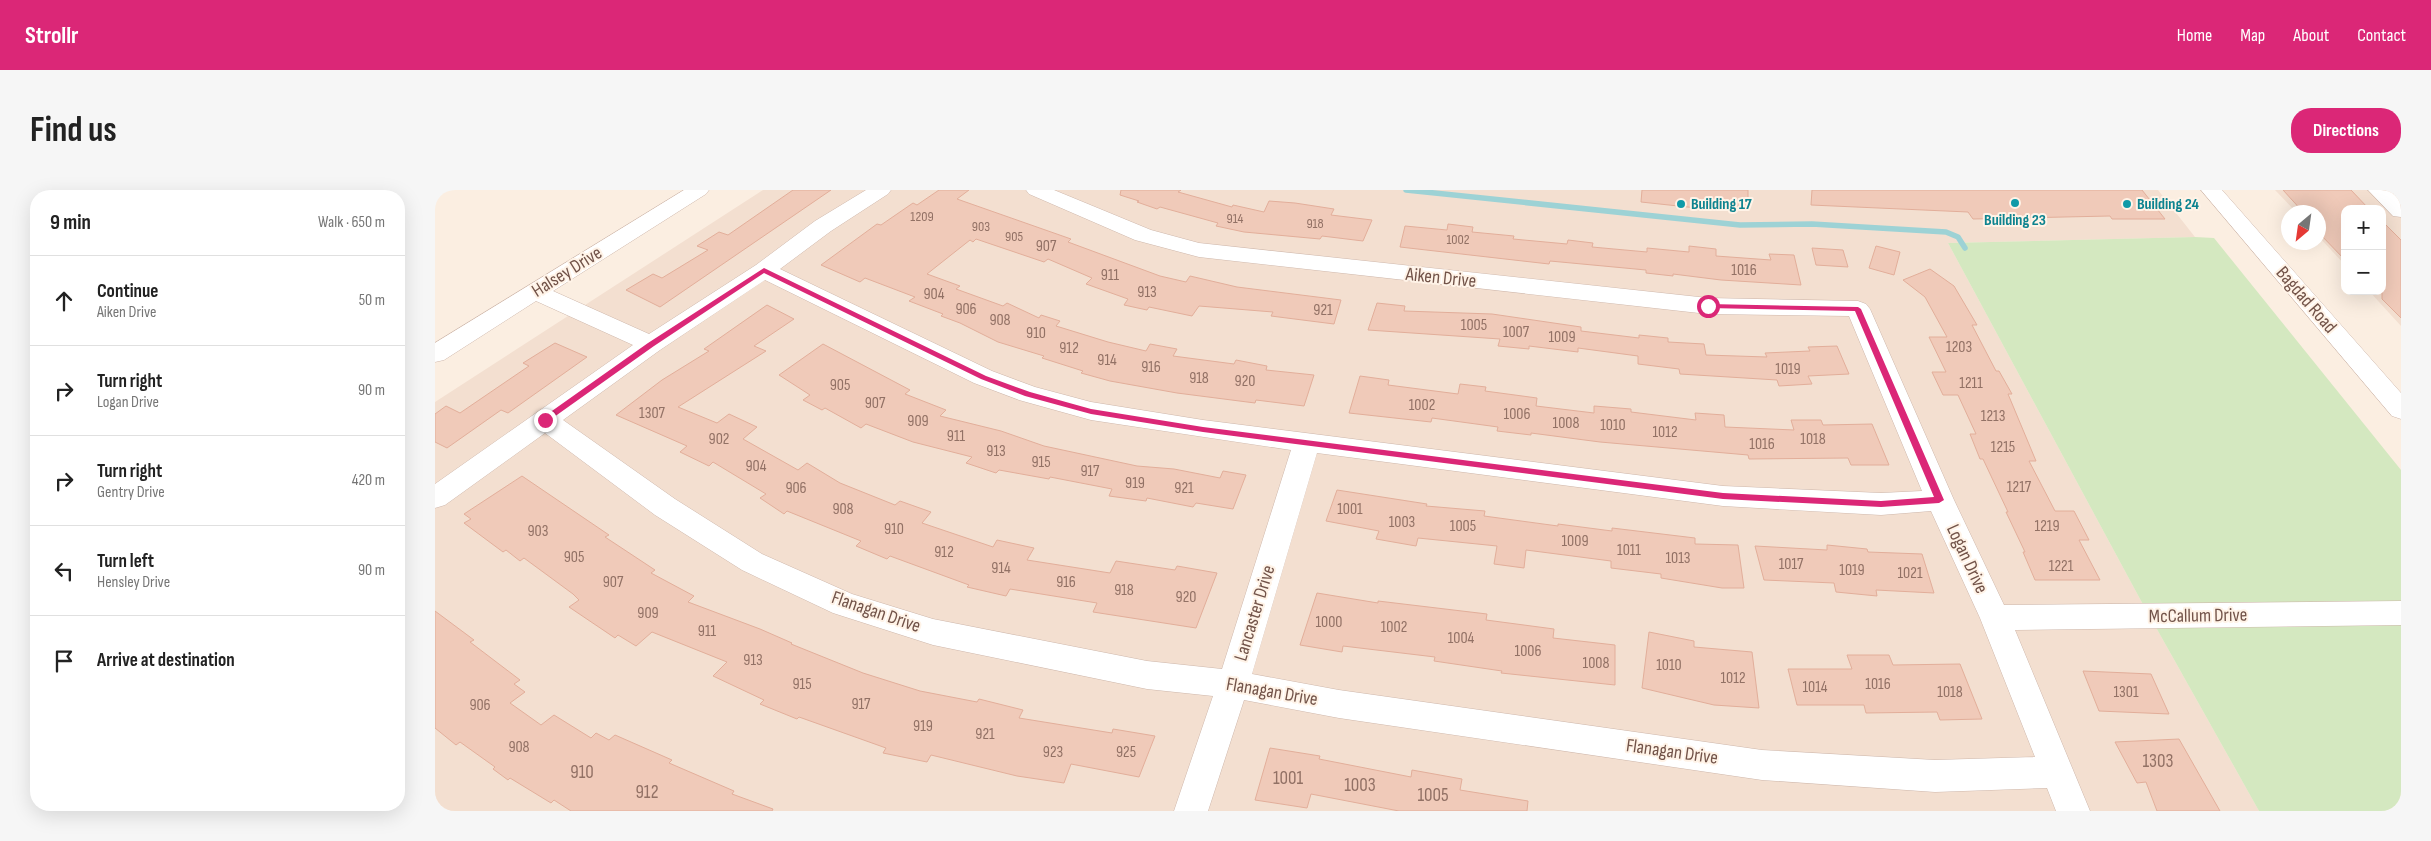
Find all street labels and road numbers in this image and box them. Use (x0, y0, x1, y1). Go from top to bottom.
street label: Halsey Drive (528, 241, 606, 303)
street label: Bagdad Road (2271, 262, 2341, 338)
street label: Aiken Drive (1404, 263, 1477, 293)
street label: Logan Drive (1941, 521, 1993, 597)
street label: Lancaster Drive (1230, 562, 1280, 664)
street label: Flanagan Drive (829, 586, 923, 638)
street label: McCallum Drive (2149, 604, 2247, 628)
street label: Flanagan Drive (1224, 673, 1320, 711)
street label: Flanagan Drive (1625, 734, 1719, 770)

